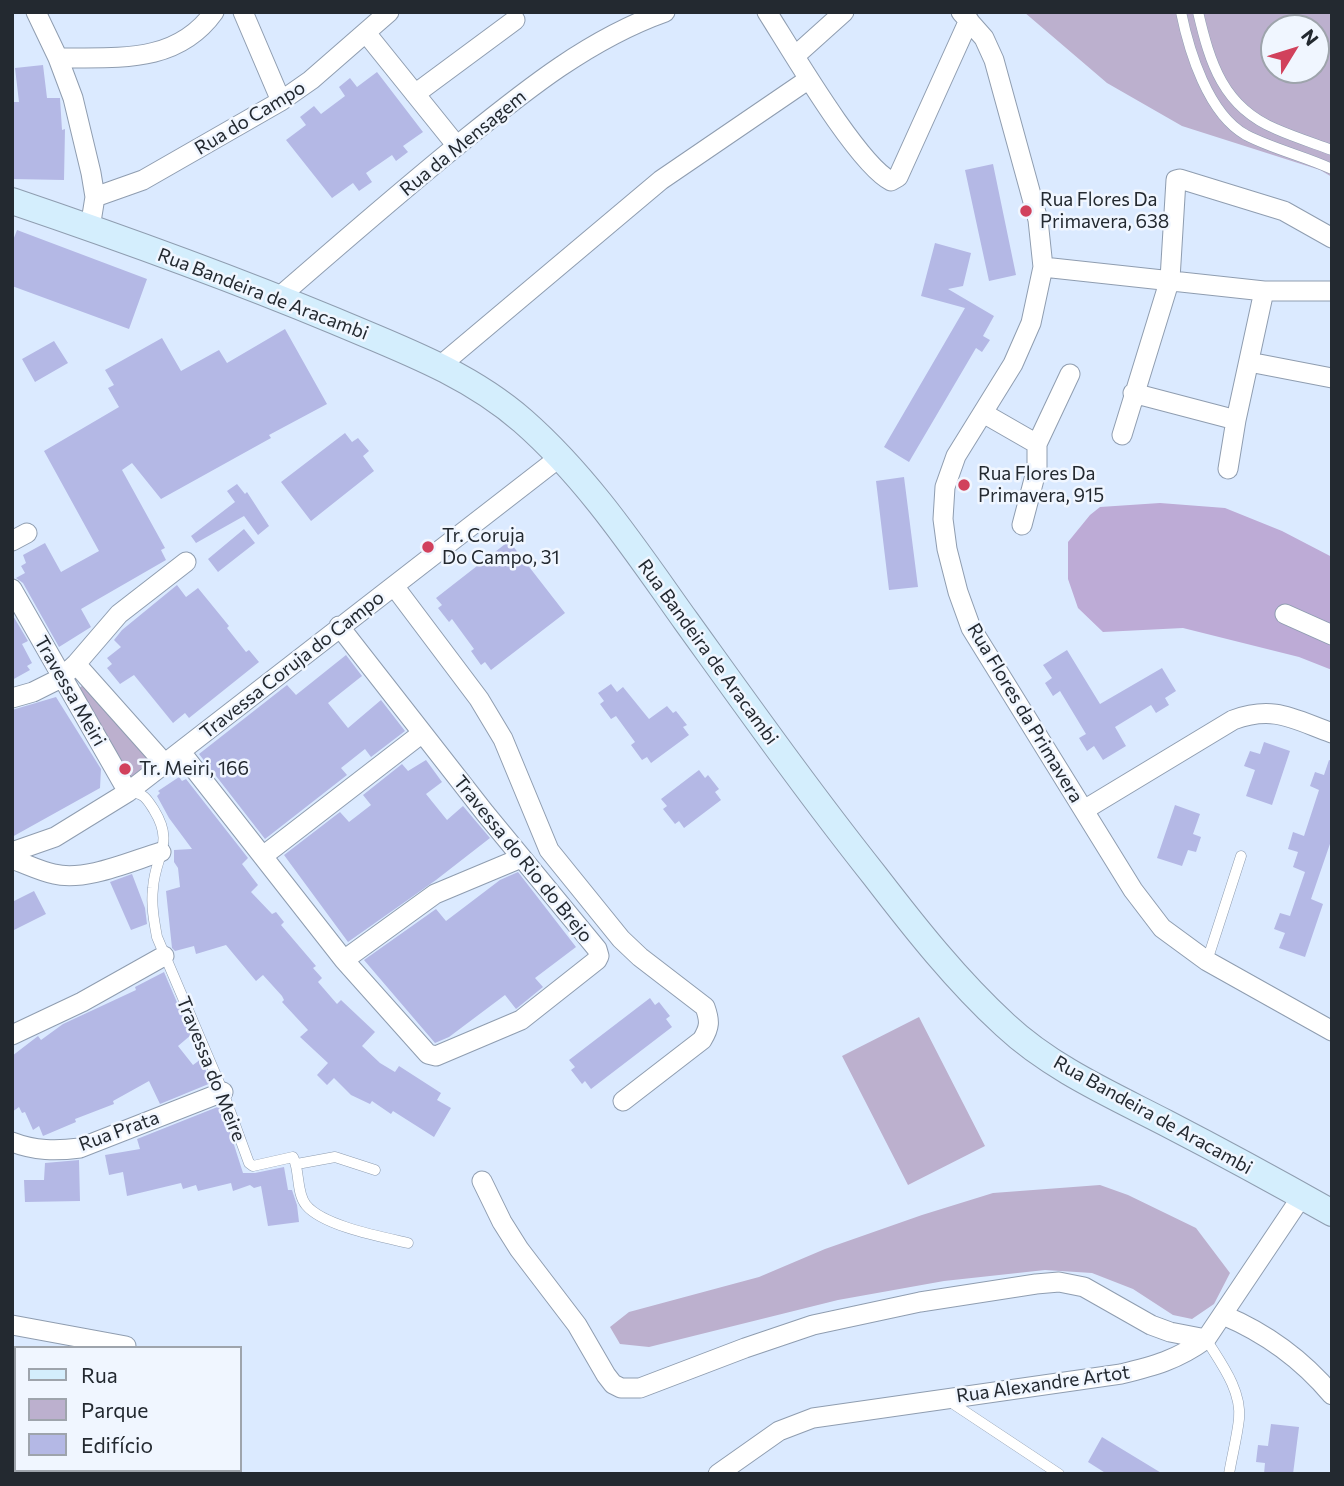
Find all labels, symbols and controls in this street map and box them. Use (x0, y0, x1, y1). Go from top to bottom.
north arrow (1260, 14, 1330, 84)
text: N (1297, 24, 1324, 50)
street label: Rua do Campo (191, 76, 309, 160)
street label: Rua da Mensagem (395, 85, 531, 201)
place label: Rua Flores Da Primavera, 638 (1040, 189, 1169, 233)
marker: Rua Flores Da Primavera, 638 (1018, 203, 1034, 219)
street label: Rua Bandeira de Aracambi (154, 243, 372, 345)
place label: Rua Flores Da Primavera, 915 (978, 463, 1104, 507)
marker: Rua Flores Da Primavera, 915 (956, 477, 972, 493)
place label: Tr. Coruja Do Campo, 31 (442, 525, 560, 569)
marker: Tr. Coruja Do Campo, 31 (420, 539, 436, 555)
street label: Rua Bandeira de Aracambi (633, 555, 783, 749)
street label: Travessa Coruja do Campo (196, 586, 388, 744)
street label: Rua Flores da Primavera (962, 619, 1088, 807)
street label: Travessa Meiri (29, 632, 111, 750)
place label: Tr. Meiri, 166 (139, 758, 249, 780)
marker: Tr. Meiri, 166 (117, 761, 133, 777)
street label: Travessa do Rio do Brejo (449, 771, 597, 947)
street label: Travessa do Meire (172, 993, 250, 1145)
street label: Rua Bandeira de Aracambi (1050, 1051, 1256, 1179)
street label: Rua Prata (76, 1106, 162, 1156)
legend (14, 1346, 242, 1472)
street label: Rua Alexandre Artot (955, 1361, 1131, 1407)
text: Rua (81, 1362, 118, 1387)
text: Parque (81, 1397, 148, 1422)
text: Edifício (81, 1432, 153, 1457)

